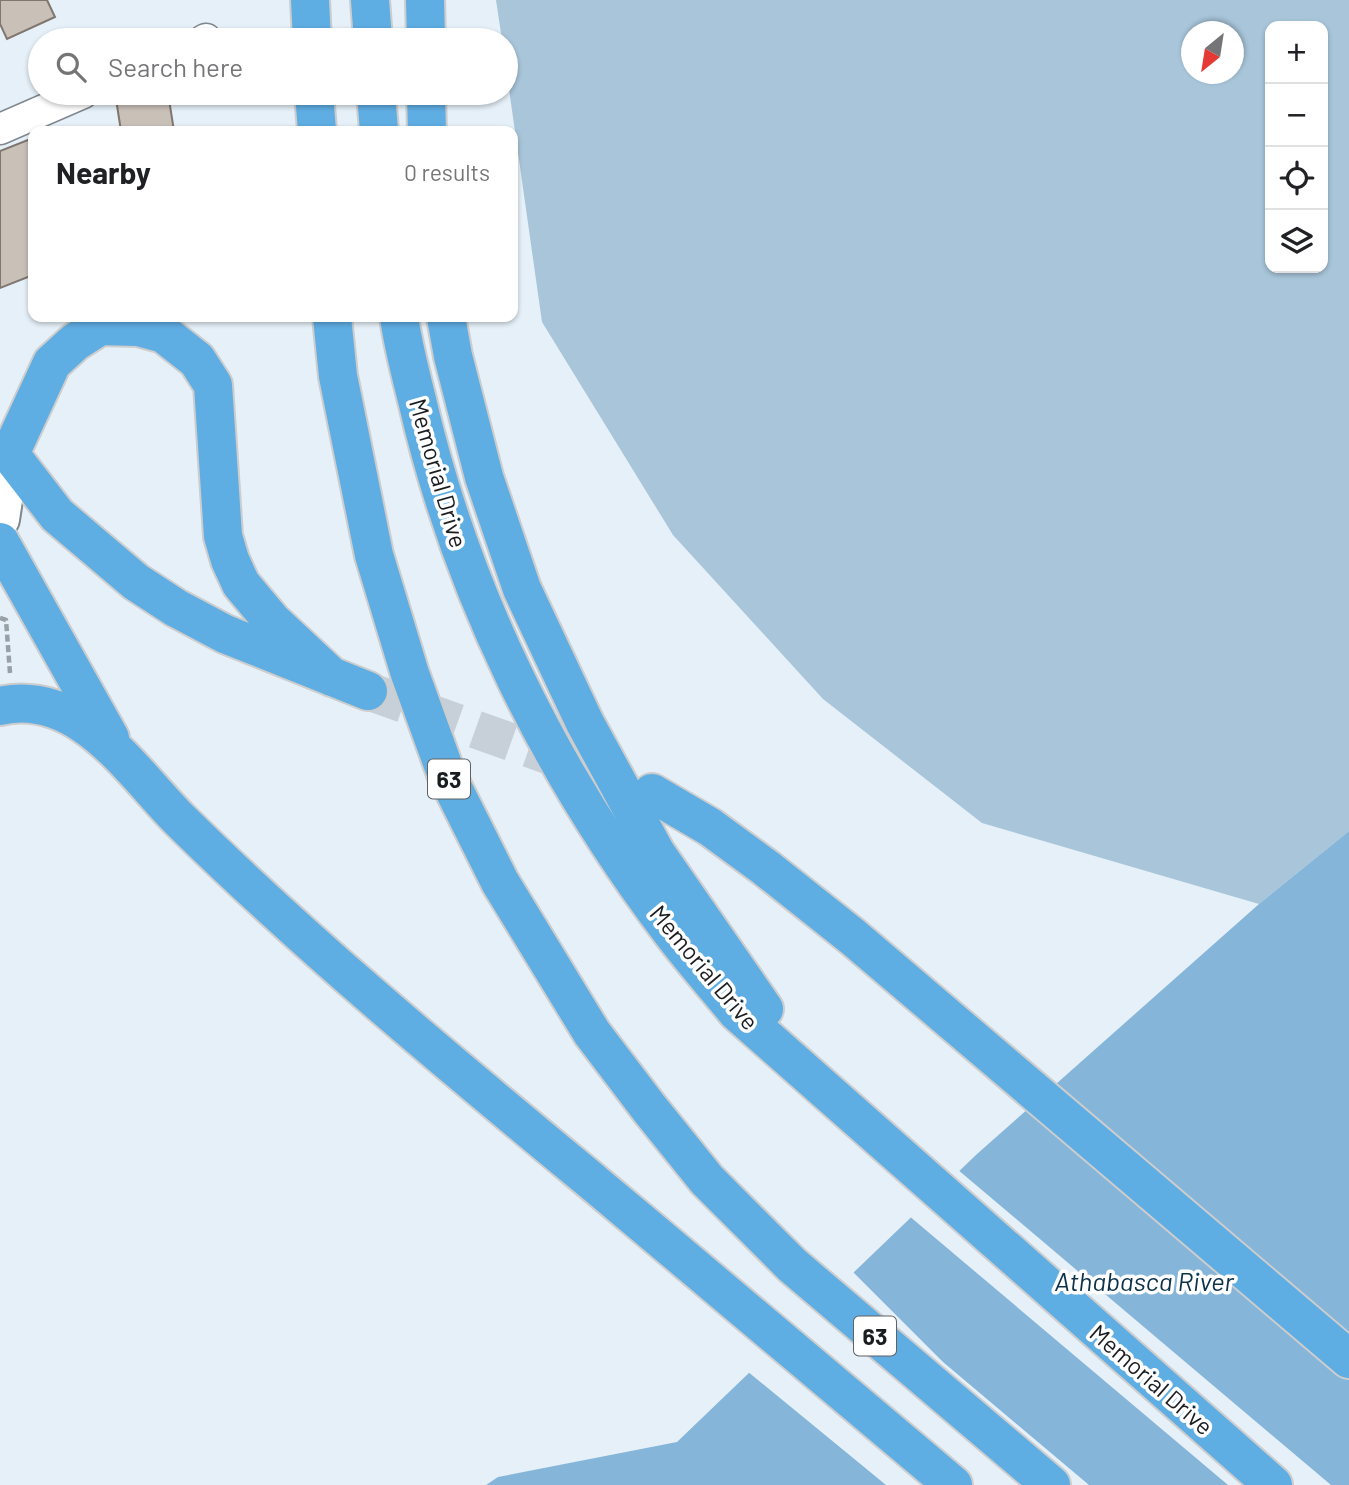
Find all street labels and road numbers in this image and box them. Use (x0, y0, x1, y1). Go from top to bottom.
street label: Memorial Drive (404, 395, 474, 551)
road number: 63 (428, 760, 470, 799)
street label: Memorial Drive (645, 899, 765, 1035)
road number: 63 (854, 1316, 896, 1356)
street label: Memorial Drive (1085, 1318, 1219, 1440)

